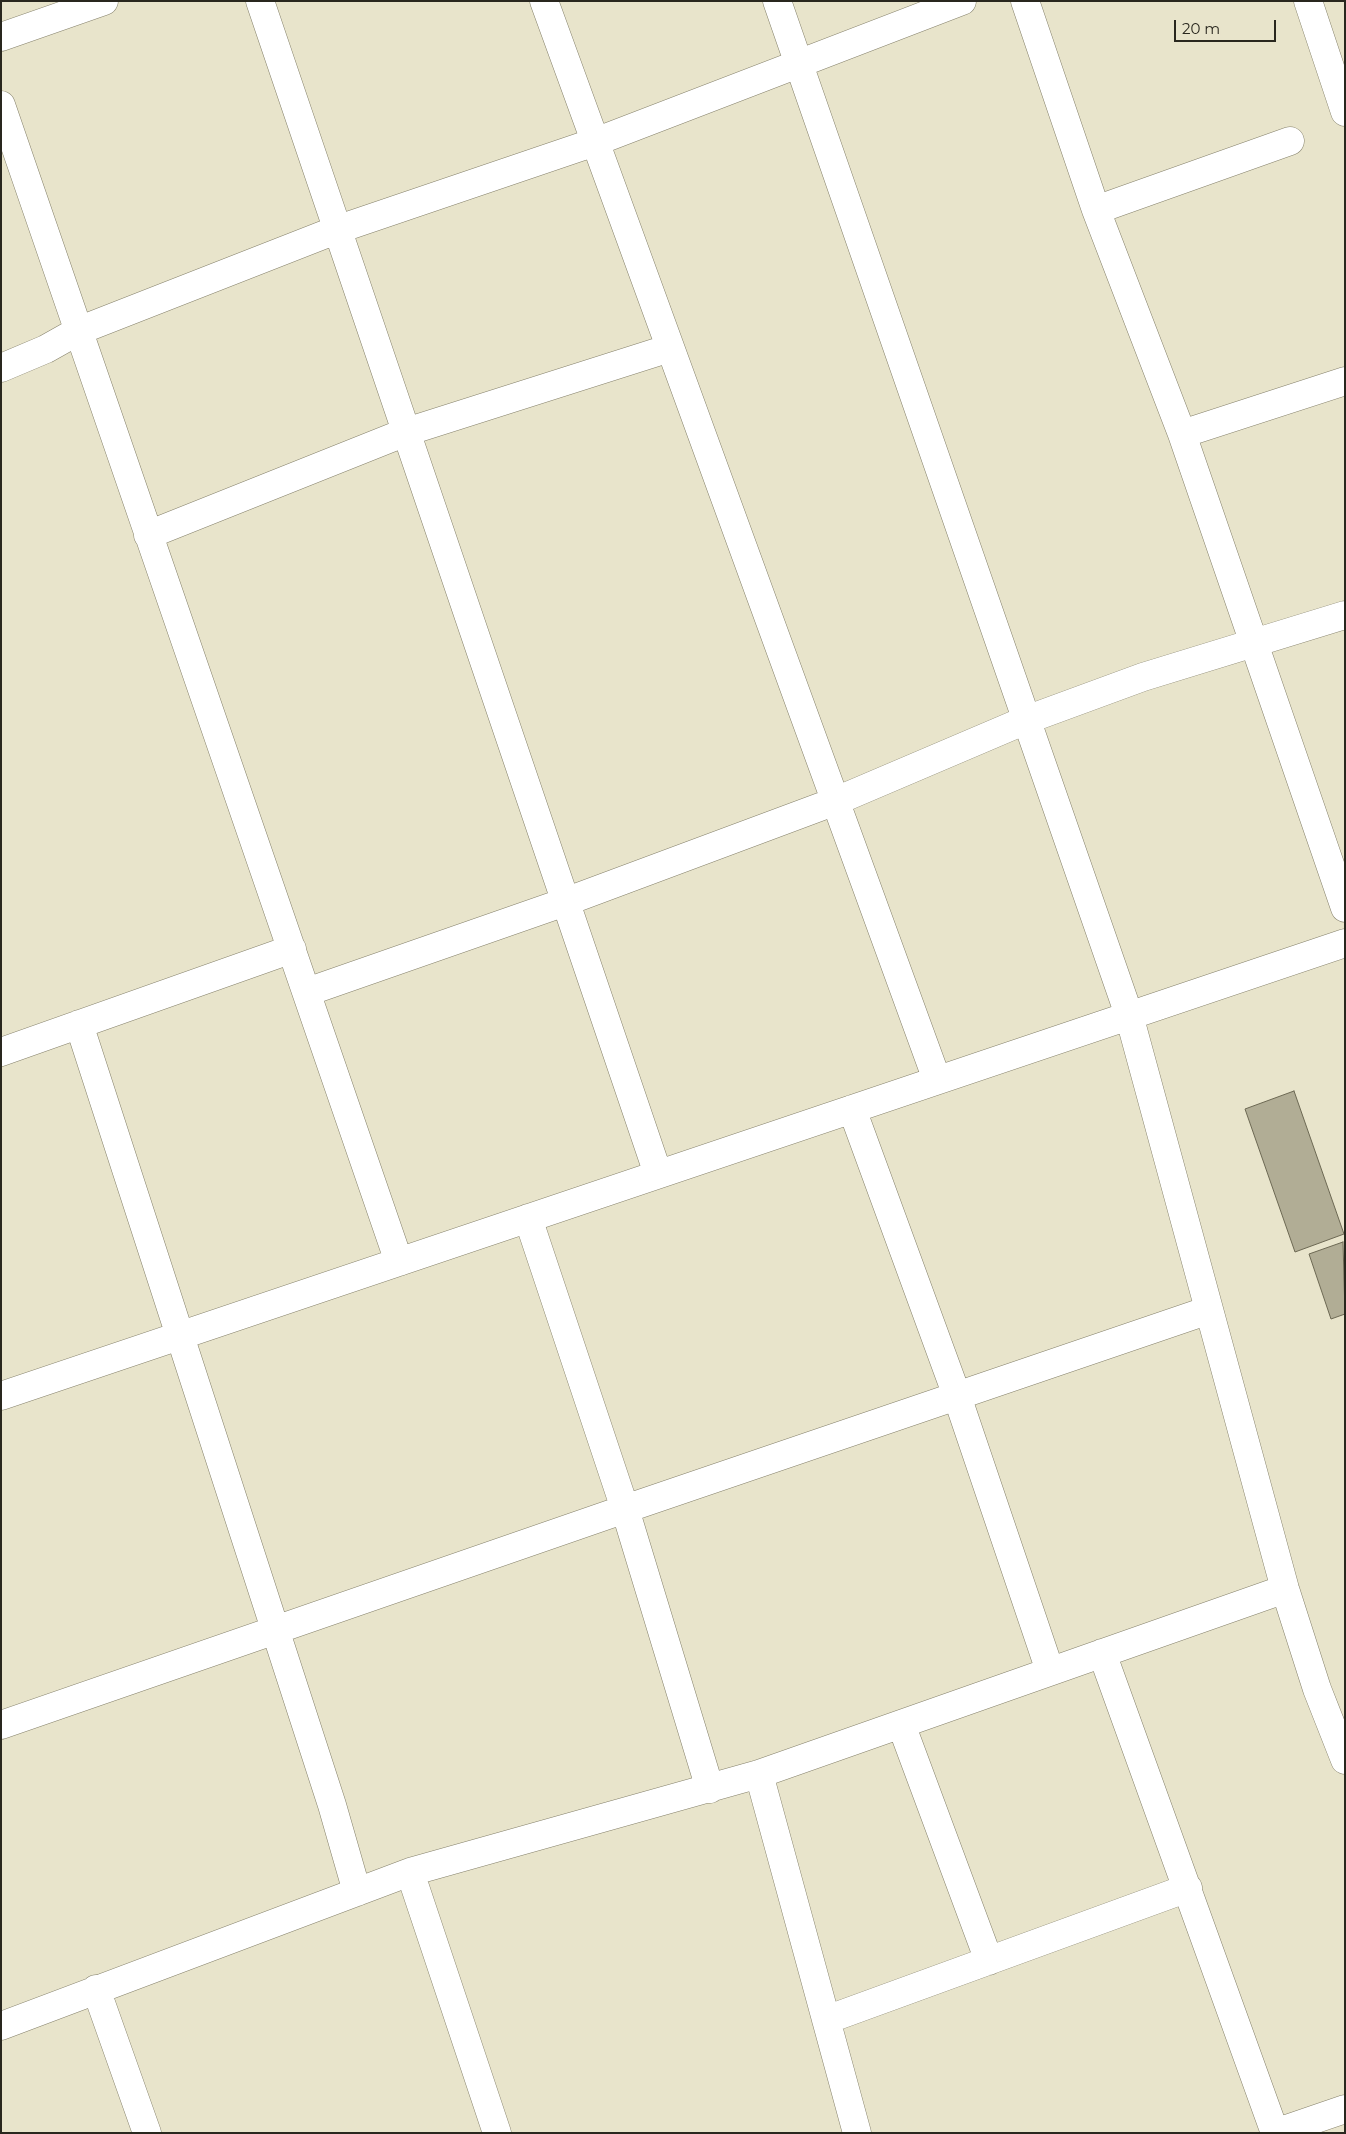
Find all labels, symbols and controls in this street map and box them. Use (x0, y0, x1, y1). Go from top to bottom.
scale bar (1176, 10, 1278, 42)
text: 20 m (1182, 19, 1220, 38)

